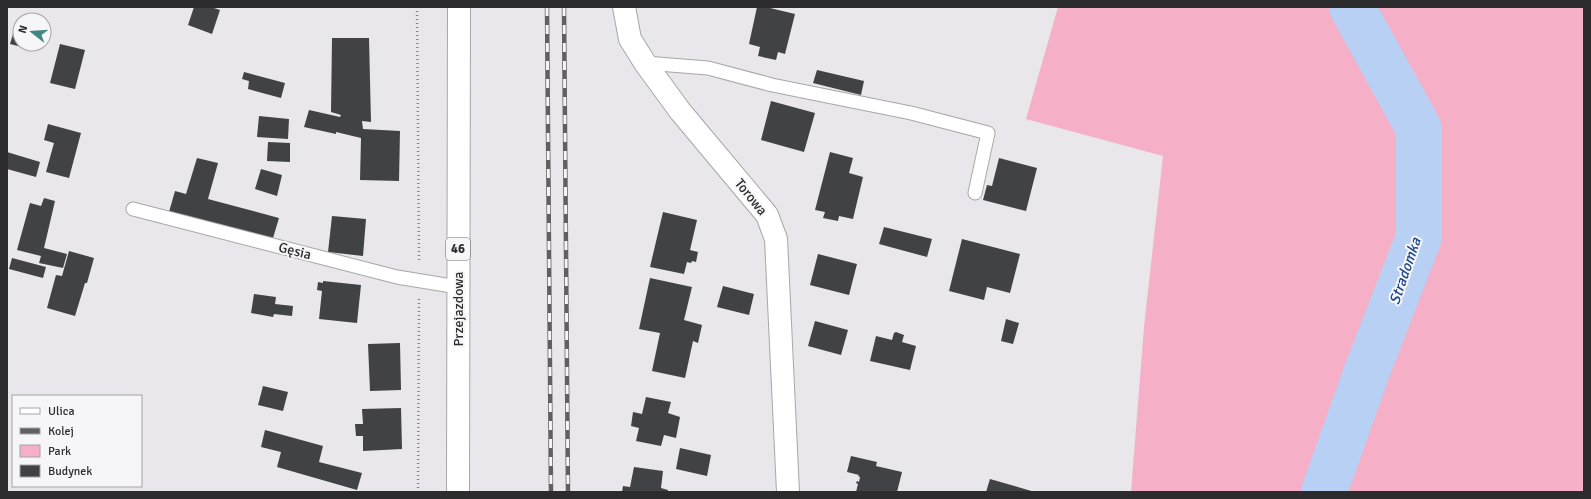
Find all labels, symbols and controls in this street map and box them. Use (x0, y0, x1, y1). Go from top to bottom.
north arrow (12, 12, 52, 52)
text: N (16, 24, 30, 35)
street label: Torowa (731, 175, 771, 219)
water label: Stradomka (1385, 235, 1425, 307)
road number: 46 (446, 238, 470, 260)
street label: Gęsia (277, 239, 313, 263)
street label: Przejazdowa (450, 272, 467, 346)
legend (12, 395, 142, 487)
text: Ulica (48, 404, 75, 419)
text: Kolej (48, 424, 74, 439)
text: Park (48, 444, 71, 459)
text: Budynek (48, 464, 92, 479)

